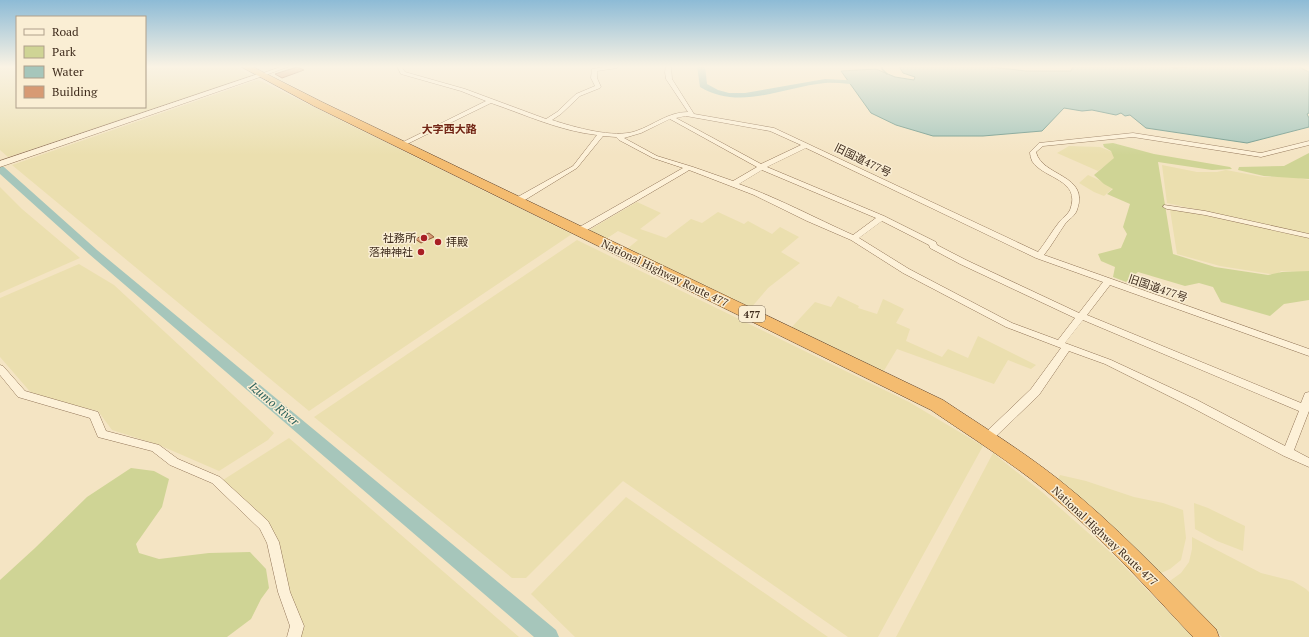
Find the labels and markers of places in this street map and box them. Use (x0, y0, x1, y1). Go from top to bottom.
place label: 社務所 (383, 231, 417, 245)
marker: 社務所 (419, 233, 429, 243)
place label: 拝殿 (446, 235, 468, 249)
marker: 拝殿 (433, 237, 443, 247)
place label: 落神神社 (369, 245, 413, 259)
marker: 落神神社 (416, 247, 426, 257)

